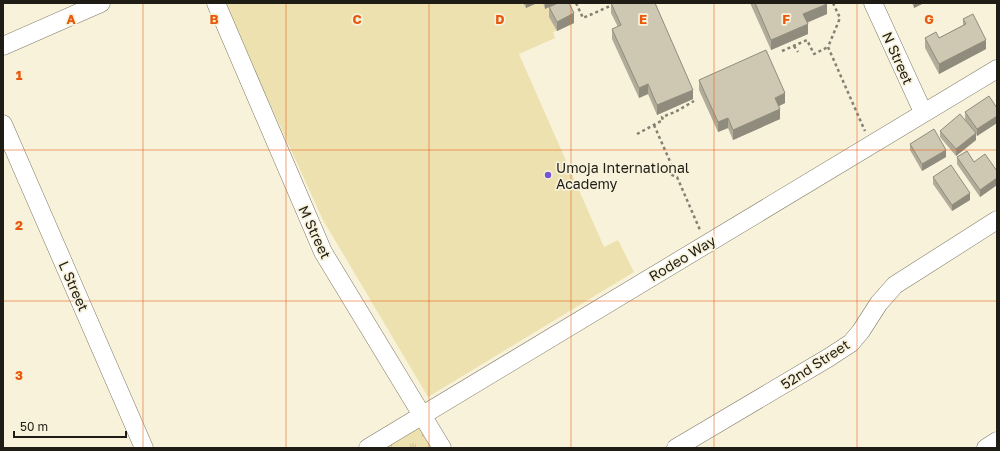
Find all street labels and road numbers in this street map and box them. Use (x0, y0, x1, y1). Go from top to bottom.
street label: N Street (879, 29, 917, 87)
street label: M Street (295, 203, 335, 261)
street label: Rodeo Way (646, 231, 719, 285)
street label: L Street (55, 258, 93, 314)
street label: 52nd Street (777, 336, 853, 392)

